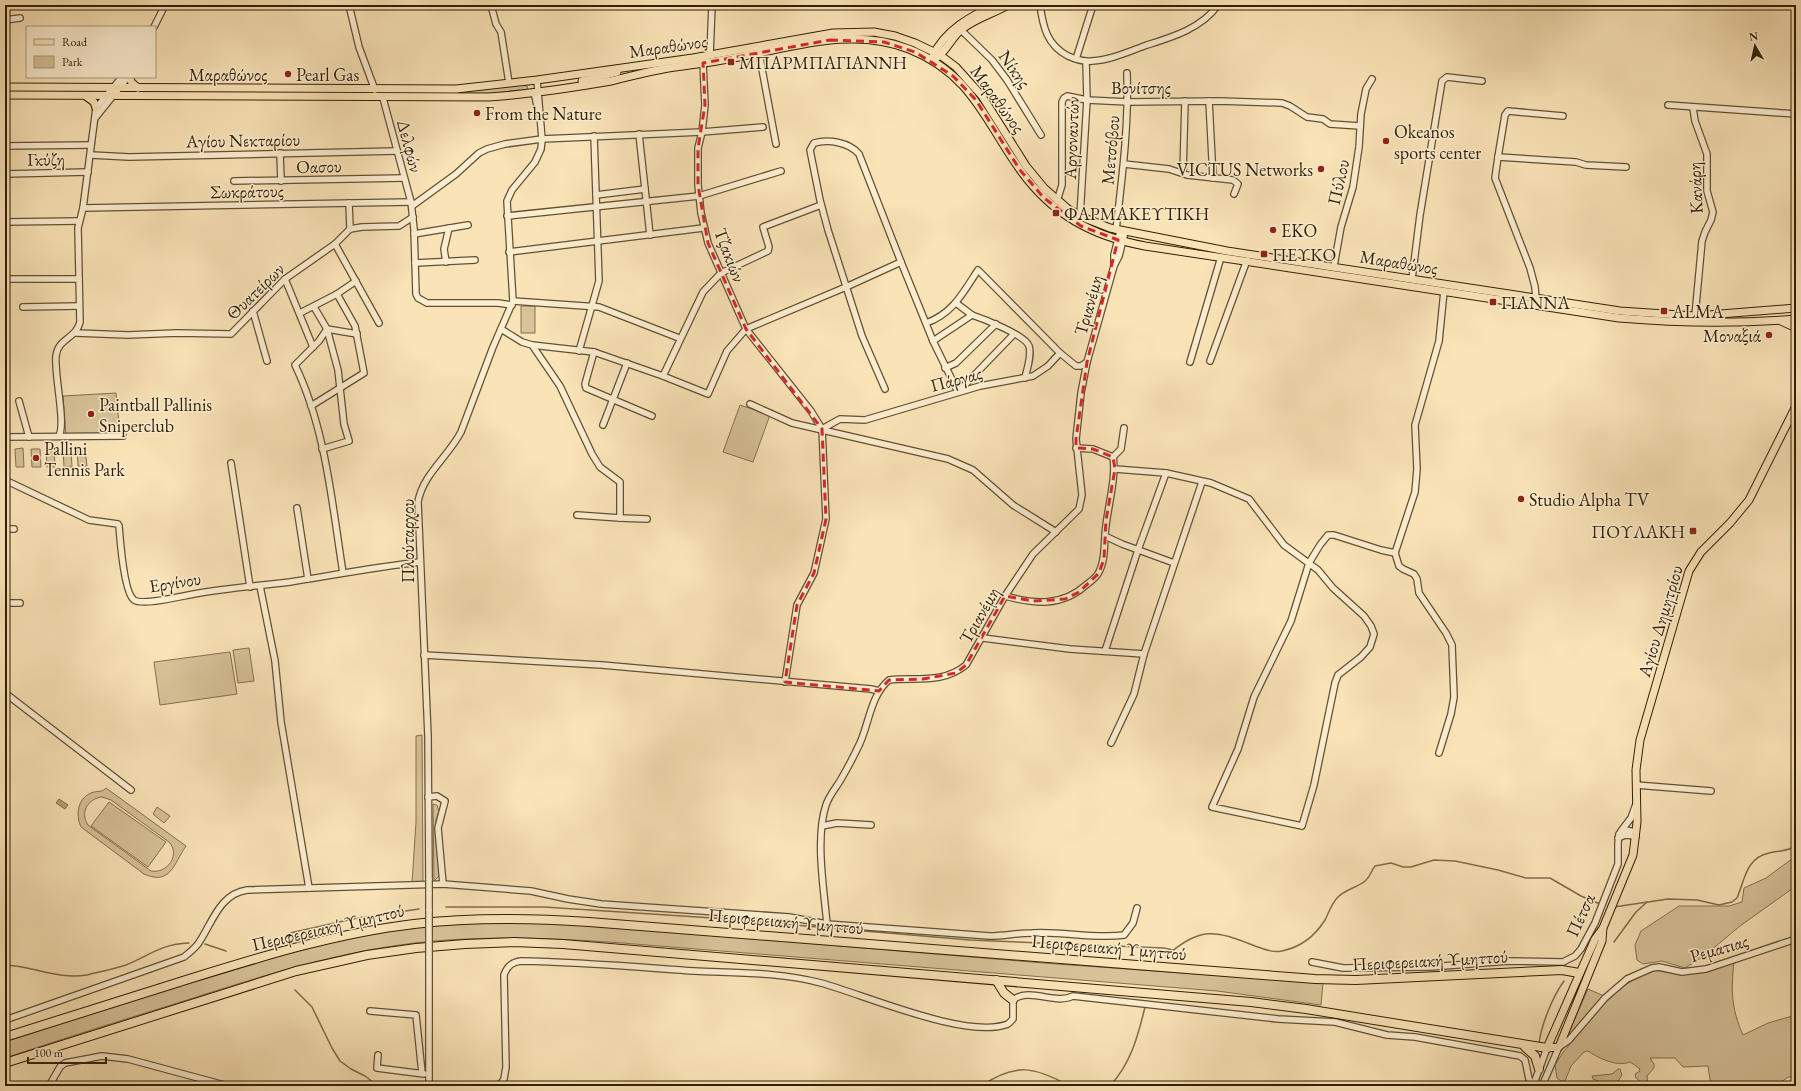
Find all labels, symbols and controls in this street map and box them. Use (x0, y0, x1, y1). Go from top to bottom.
legend (26, 26, 156, 78)
north arrow (1735, 26, 1775, 66)
text: N (1748, 28, 1759, 44)
street label: Μαραθώνος (627, 29, 709, 63)
text: Road (62, 34, 88, 50)
street label: Νίκης (994, 45, 1036, 93)
place label: ΜΠΑΡΜΠΑΓΙΑΝΝΗ (739, 51, 907, 74)
text: Park (62, 54, 83, 70)
marker: ΜΠΑΡΜΠΑΓΙΑΝΝΗ (726, 57, 736, 67)
street label: Μαραθώνος (966, 60, 1030, 138)
street label: Μαραθώνος (189, 63, 267, 86)
place label: Pearl Gas (296, 63, 359, 86)
marker: Pearl Gas (283, 69, 293, 79)
street label: Βονίτσης (1111, 76, 1171, 99)
street label: Αργοναυτών (1058, 96, 1084, 181)
place label: From the Nature (485, 102, 602, 125)
marker: From the Nature (472, 108, 482, 118)
street label: Μετσόβου (1096, 114, 1124, 186)
street label: Δελφών (392, 117, 428, 175)
place label: Okeanos sports center (1394, 120, 1481, 164)
street label: Αγίου Νεκταρίου (185, 128, 300, 153)
marker: Okeanos sports center (1381, 136, 1391, 146)
street label: Γκύζη (27, 147, 65, 171)
street label: Οασου (296, 154, 342, 178)
street label: Πύλου (1322, 157, 1354, 207)
place label: VICTUS Networks (1177, 158, 1313, 181)
street label: Κανάρη (1682, 162, 1708, 214)
marker: VICTUS Networks (1316, 164, 1326, 174)
street label: Σωκράτους (210, 179, 284, 203)
place label: ΦΑΡΜΑΚΕΥΤΙΚΗ (1064, 202, 1209, 225)
marker: ΦΑΡΜΑΚΕΥΤΙΚΗ (1051, 208, 1061, 218)
place label: EKO (1281, 219, 1317, 242)
street label: Τζακιών (709, 225, 751, 285)
marker: EKO (1268, 225, 1278, 235)
place label: ΠΕΥΚΟ (1272, 243, 1336, 266)
street label: Μαραθώνος (1358, 244, 1440, 280)
marker: ΠΕΥΚΟ (1259, 249, 1269, 259)
street label: Θυατείρων (221, 258, 289, 324)
street label: Τριανέμη (1068, 272, 1108, 338)
place label: ΓΙΑΝΝΑ (1501, 291, 1570, 314)
marker: ΓΙΑΝΝΑ (1488, 297, 1498, 307)
place label: ALMA (1671, 300, 1724, 323)
marker: ALMA (1659, 306, 1669, 316)
place label: Μοναξιά (1703, 324, 1762, 347)
marker: Μοναξιά (1764, 330, 1774, 340)
street label: Πάργας (928, 361, 984, 397)
place label: Paintball Pallinis Sniperclub (99, 393, 212, 437)
marker: Paintball Pallinis Sniperclub (86, 409, 96, 419)
place label: Pallini Tennis Park (44, 437, 125, 481)
marker: Pallini Tennis Park (31, 453, 41, 463)
place label: Studio Alpha TV (1529, 488, 1650, 511)
marker: Studio Alpha TV (1516, 494, 1526, 504)
street label: Πλούταρχου (396, 499, 419, 583)
place label: ΠΟΥΛΑΚΗ (1591, 520, 1685, 543)
marker: ΠΟΥΛΑΚΗ (1688, 526, 1698, 536)
street label: Αγίου Δημητρίου (1632, 562, 1688, 681)
street label: Εργίνου (147, 567, 203, 597)
street label: Τριανέμη (954, 582, 1004, 648)
street label: Πέτσα (1560, 889, 1600, 940)
street label: Περιφερειακή Υμηττού (249, 898, 407, 956)
street label: Περιφερειακή Υμηττού (707, 903, 865, 939)
street label: Περιφερειακή Υμηττού (1030, 929, 1188, 965)
street label: Ρεματιας (1687, 929, 1751, 967)
street label: Περιφερειακή Υμηττού (1352, 944, 1508, 976)
scale bar (28, 1039, 106, 1065)
text: 100 m (34, 1045, 64, 1061)

